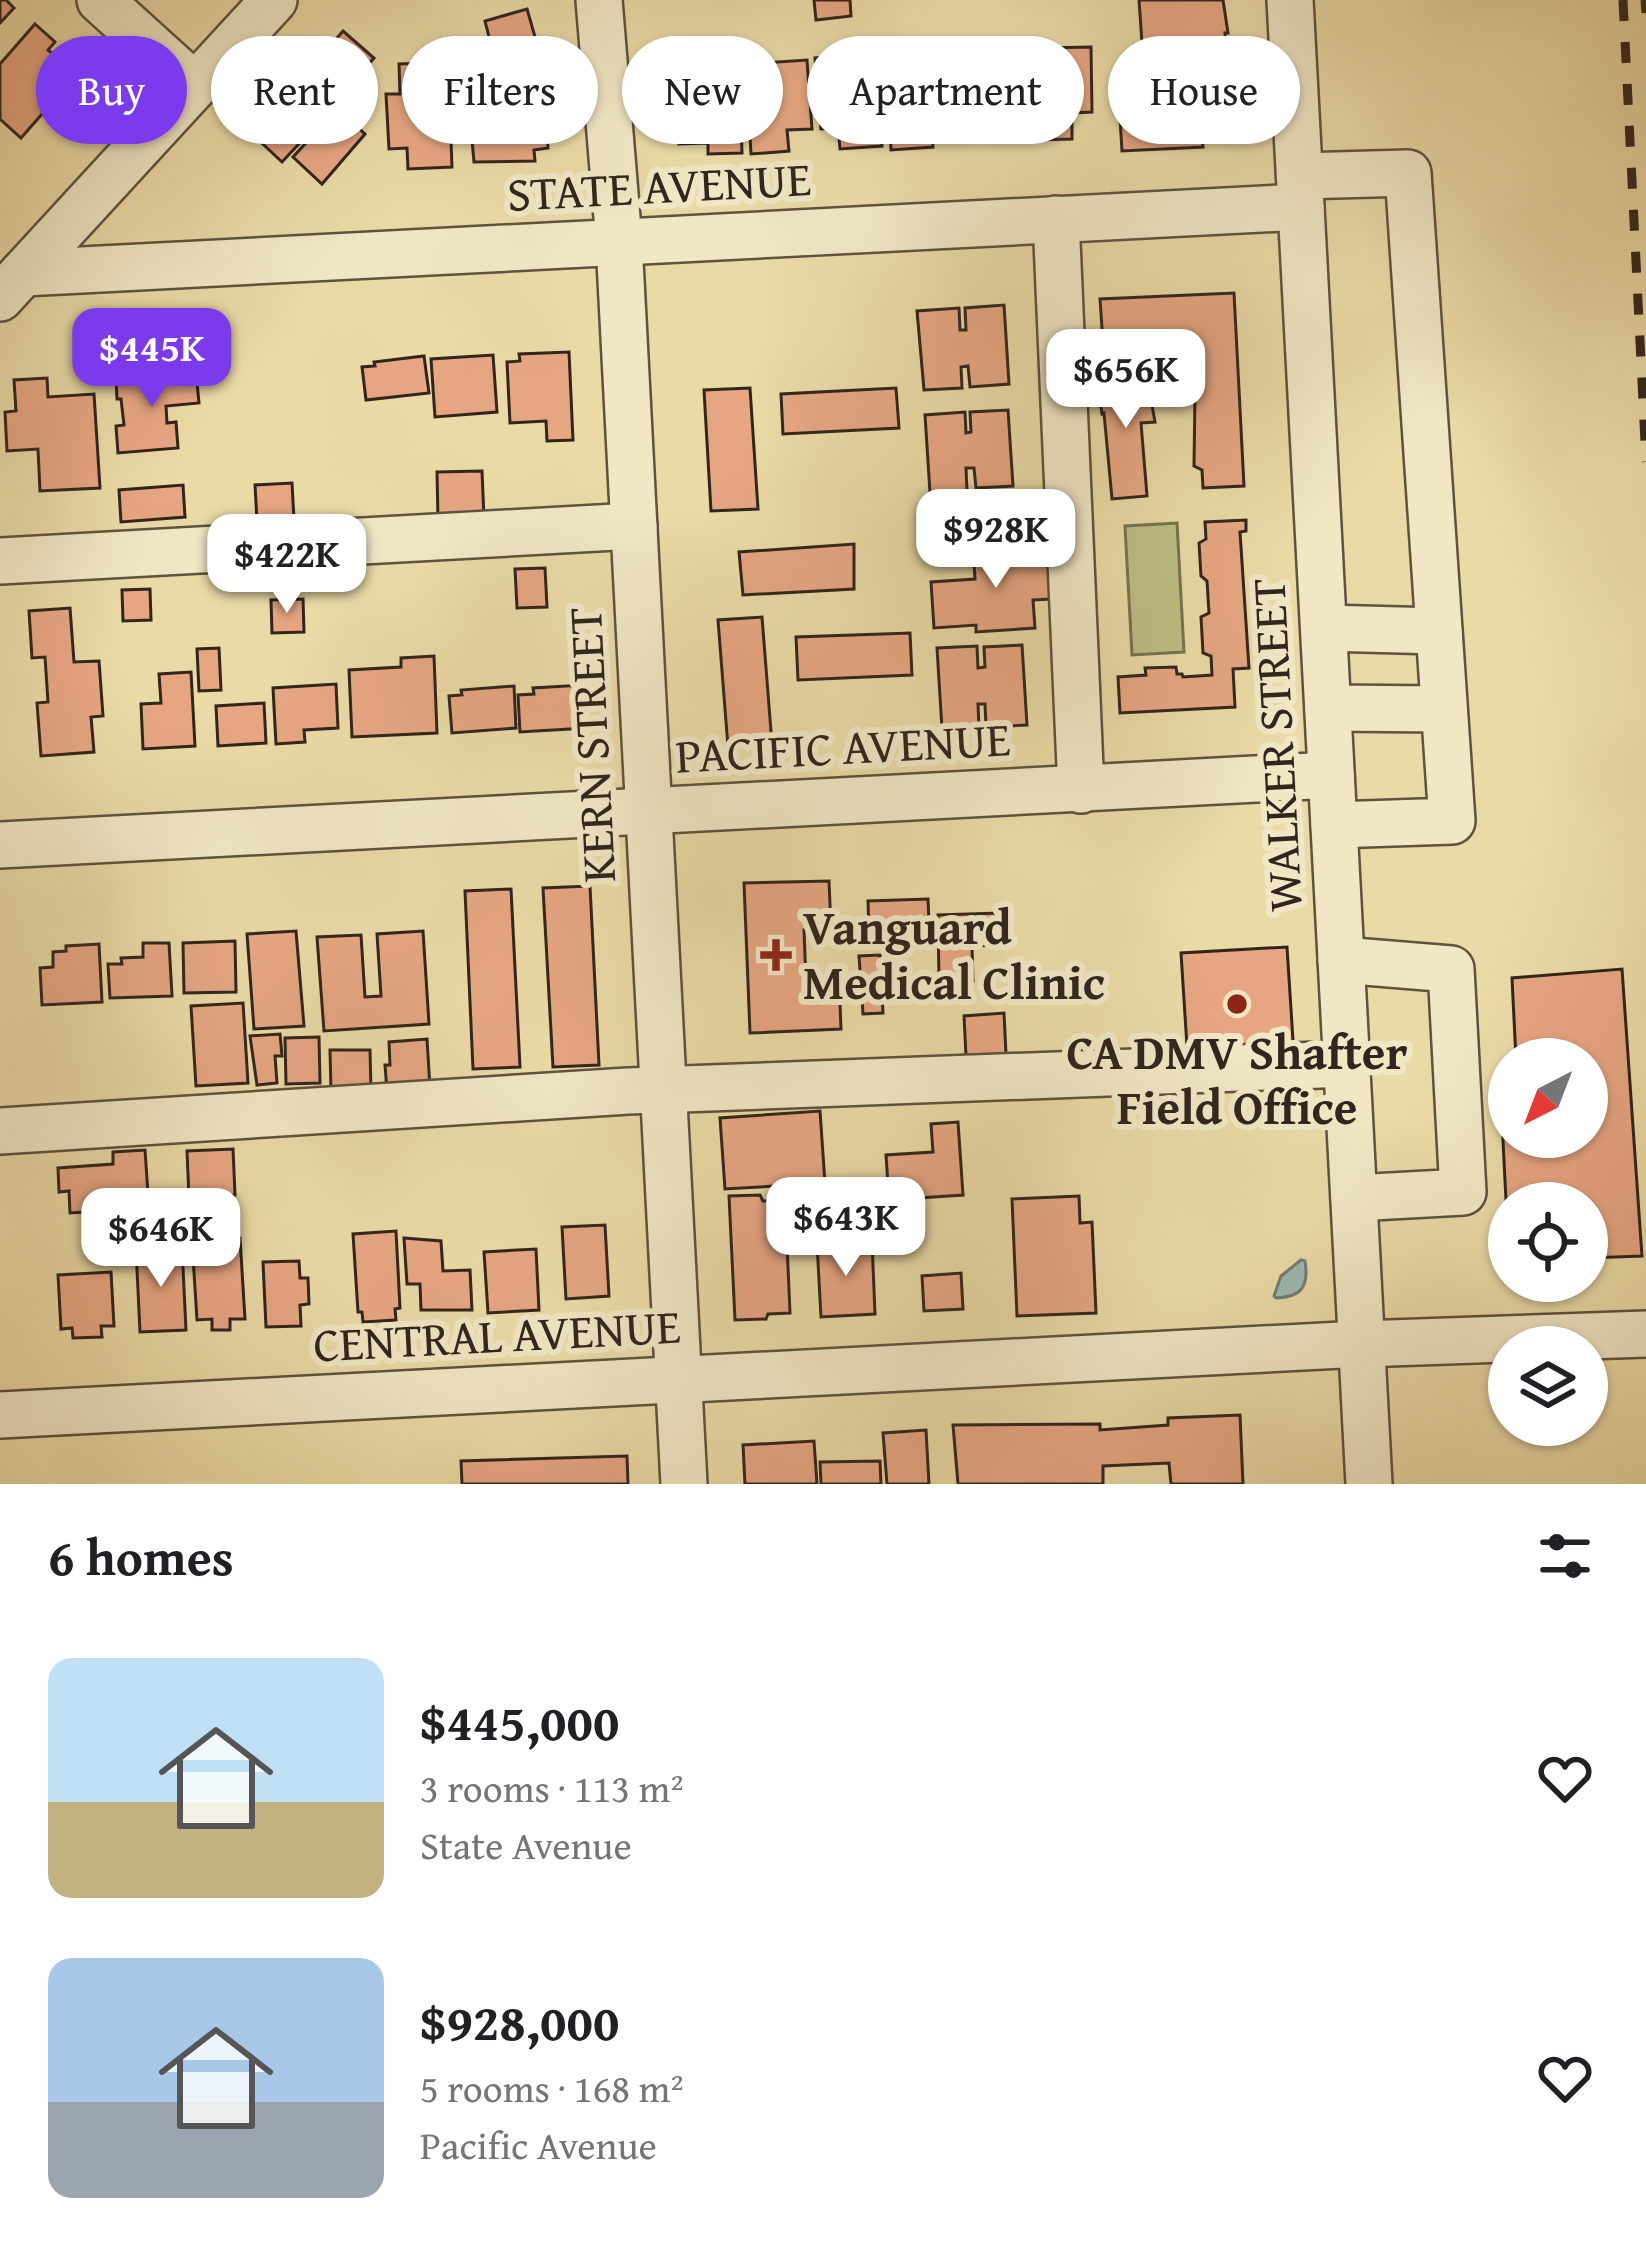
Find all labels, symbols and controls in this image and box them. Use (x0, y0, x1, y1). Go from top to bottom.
chip: Buy (36, 36, 187, 144)
chip: Rent (211, 36, 378, 144)
chip: Filters (402, 36, 598, 144)
chip: New (622, 36, 783, 144)
chip: Apartment (807, 36, 1084, 144)
chip: House (1108, 36, 1300, 144)
street label: STATE AVENUE (505, 142, 813, 229)
pin: $445K (68, 308, 236, 410)
text: $445K (99, 318, 205, 375)
pin: $656K (1042, 329, 1210, 431)
text: $656K (1073, 339, 1179, 396)
pin: $928K (912, 489, 1080, 591)
text: $928K (943, 499, 1049, 556)
pin: $422K (203, 514, 371, 616)
text: $422K (234, 524, 340, 581)
street label: WALKER STREET (1231, 576, 1320, 914)
street label: KERN STREET (548, 605, 633, 885)
street label: PACIFIC AVENUE (674, 702, 1012, 791)
place label: Vanguard Medical Clinic (803, 891, 1105, 1017)
marker: Vanguard Medical Clinic (760, 939, 792, 971)
marker: CA DMV Shafter Field Office (1224, 991, 1250, 1017)
place label: CA DMV Shafter Field Office (1067, 1016, 1407, 1142)
north arrow (1488, 1038, 1608, 1158)
map controls (1488, 1038, 1608, 1446)
pin: $643K (762, 1177, 930, 1279)
button: locate (1488, 1182, 1608, 1302)
text: $643K (793, 1187, 899, 1244)
pin: $646K (77, 1188, 245, 1290)
text: $646K (108, 1198, 214, 1255)
street label: CENTRAL AVENUE (312, 1289, 682, 1380)
button: layers (1488, 1326, 1608, 1446)
text: 6 homes (48, 1519, 234, 1594)
icon: filters (1532, 1523, 1598, 1589)
text: $445,000 (420, 1684, 619, 1759)
icon: home (144, 1706, 288, 1850)
icon: heart (1532, 1745, 1598, 1811)
text: 3 rooms · 113 m² (420, 1759, 684, 1816)
text: State Avenue (420, 1816, 632, 1873)
text: $928,000 (420, 1984, 619, 2059)
icon: home (144, 2006, 288, 2150)
icon: heart (1532, 2045, 1598, 2111)
text: 5 rooms · 168 m² (420, 2059, 684, 2116)
text: Pacific Avenue (420, 2116, 657, 2173)

